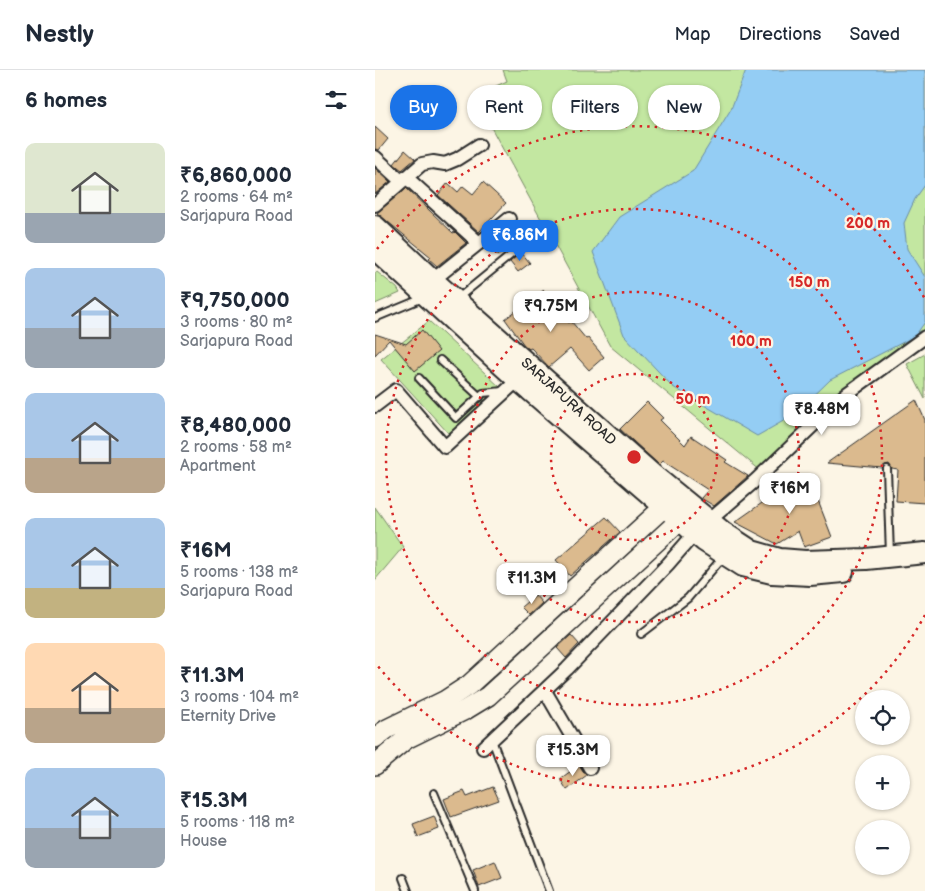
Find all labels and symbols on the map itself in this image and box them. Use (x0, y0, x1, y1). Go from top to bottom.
text: 200 m (846, 214, 890, 233)
pin: ₹6.86M (479, 220, 561, 262)
text: 150 m (788, 273, 830, 292)
pin: ₹9.75M (510, 290, 592, 333)
text: 100 m (730, 332, 772, 351)
street label: SARJAPURA ROAD (517, 354, 620, 449)
text: 50 m (676, 390, 711, 409)
pin: ₹8.48M (781, 394, 863, 436)
centre of rings (625, 448, 643, 466)
pin: ₹16M (760, 472, 820, 515)
pin: ₹11.3M (491, 562, 573, 605)
pin: ₹15.3M (532, 734, 614, 777)

